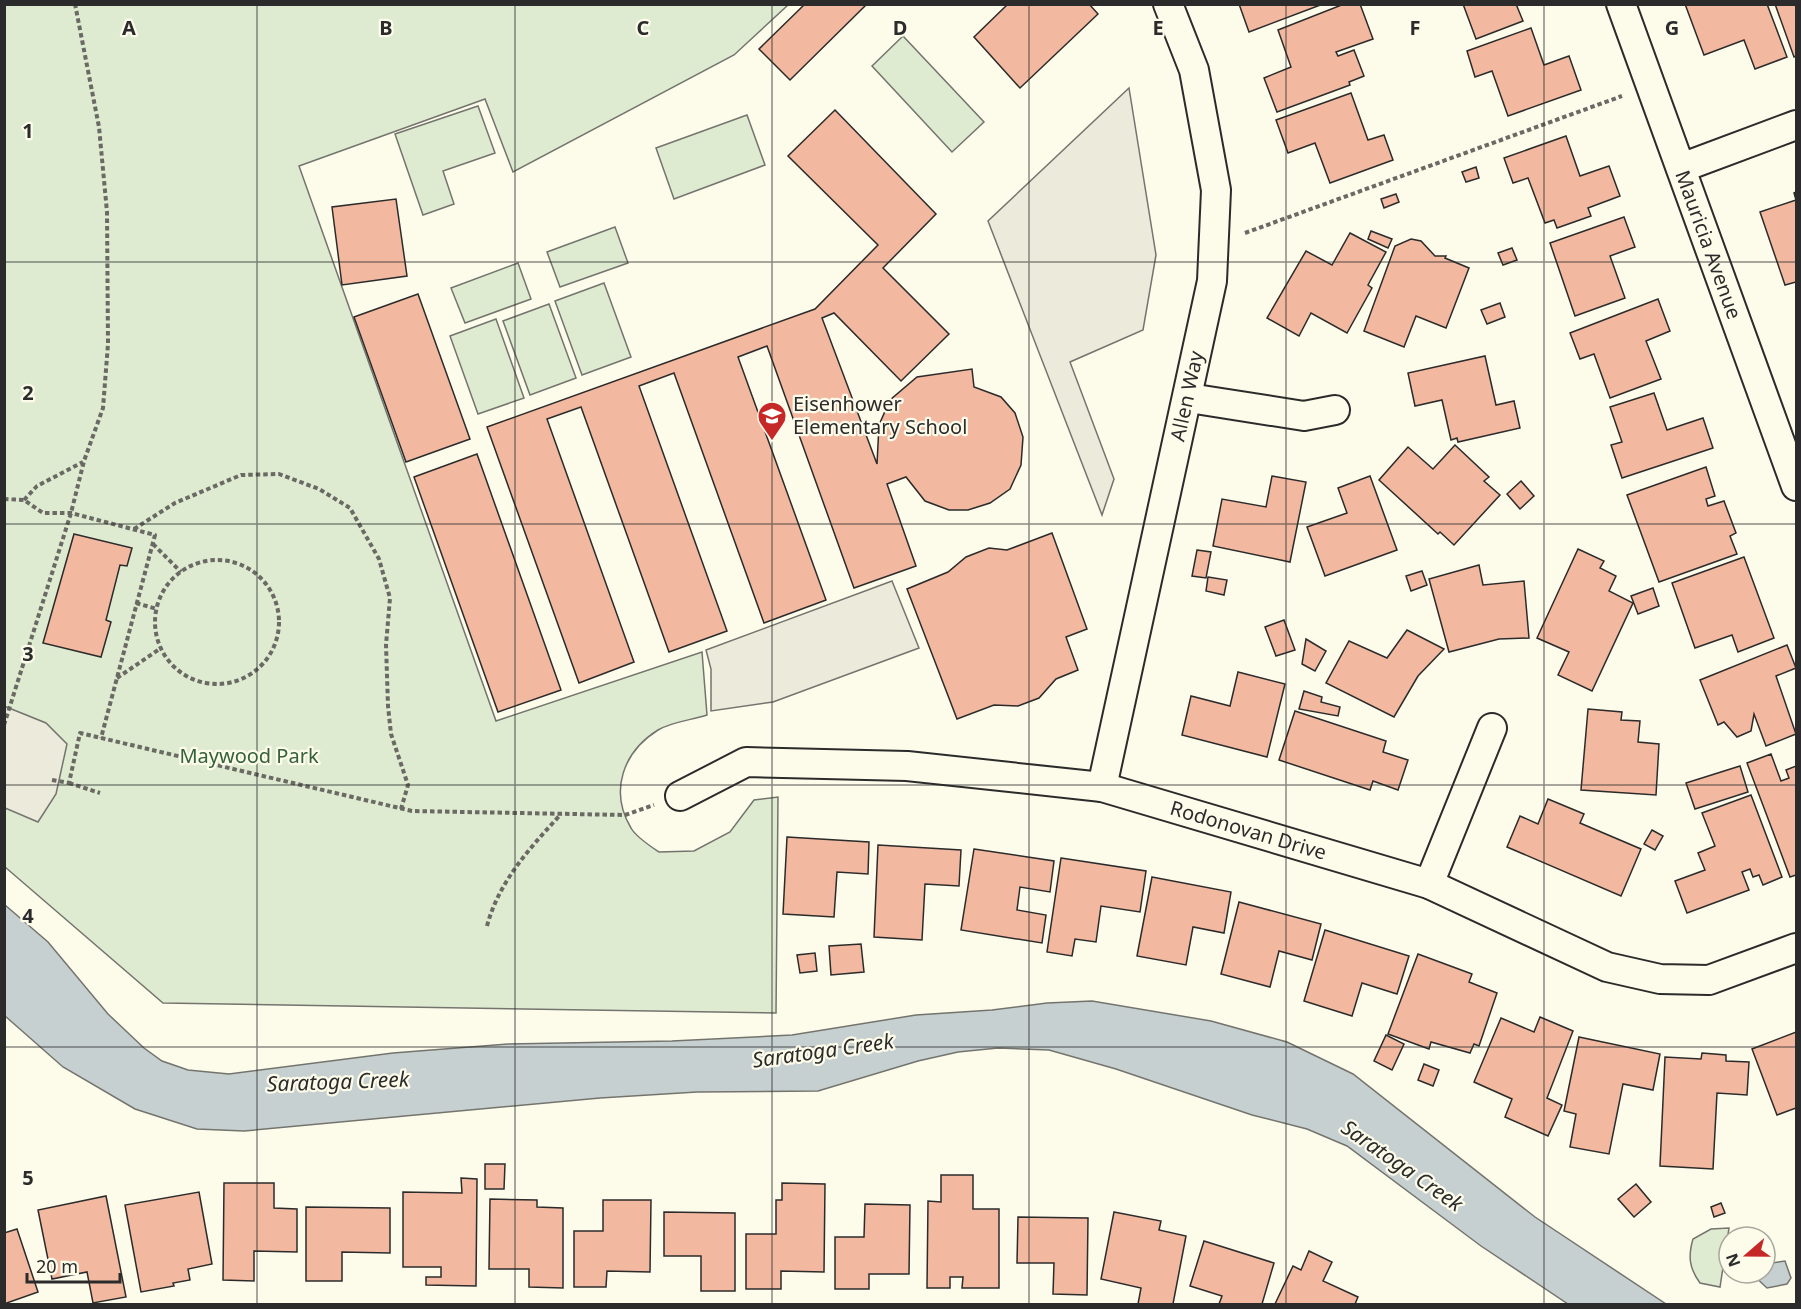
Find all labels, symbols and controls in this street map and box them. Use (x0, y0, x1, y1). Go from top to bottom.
text: A (122, 14, 136, 41)
text: B (379, 14, 393, 41)
text: C (637, 14, 650, 41)
text: D (893, 14, 907, 41)
text: E (1152, 14, 1164, 41)
text: F (1410, 14, 1420, 41)
text: G (1665, 14, 1679, 41)
text: 1 (22, 117, 34, 144)
street label: Mauricia Avenue (1669, 166, 1748, 323)
street label: Allen Way (1164, 348, 1210, 444)
text: 2 (22, 379, 34, 406)
place label: Eisenhower Elementary School (793, 390, 967, 440)
school or university icon: Eisenhower Elementary School (756, 400, 788, 442)
text: 3 (22, 640, 34, 667)
park label: Maywood Park (179, 742, 319, 769)
street label: Rodonovan Drive (1167, 794, 1330, 866)
text: 4 (22, 902, 34, 929)
water label: Saratoga Creek (750, 1026, 897, 1074)
water label: Saratoga Creek (266, 1064, 411, 1097)
water label: Saratoga Creek (1336, 1113, 1470, 1218)
text: 5 (22, 1164, 34, 1191)
north arrow (1717, 1225, 1777, 1285)
scale bar (27, 1246, 120, 1284)
text: N (1720, 1250, 1745, 1270)
text: 20 m (36, 1254, 78, 1278)

